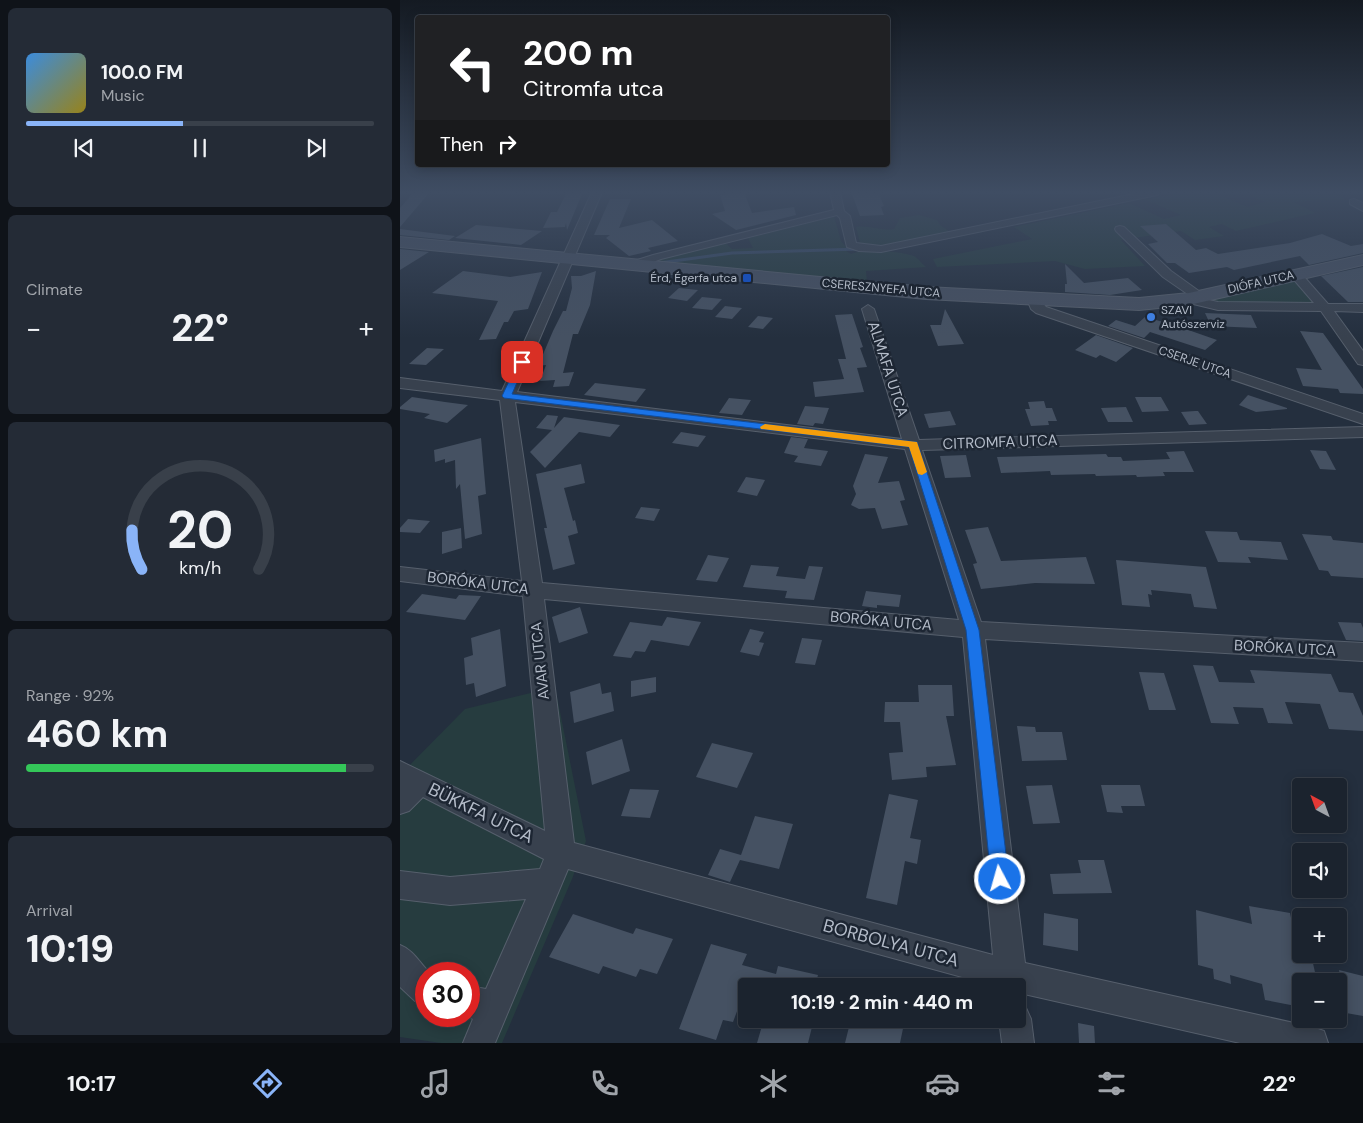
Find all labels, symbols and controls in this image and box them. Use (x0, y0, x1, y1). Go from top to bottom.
text: 200 m (523, 30, 634, 76)
icon: left (440, 35, 505, 100)
text: 100.0 FM (101, 60, 183, 85)
text: Citromfa utca (523, 74, 663, 103)
text: Music (101, 85, 145, 106)
icon: right (493, 130, 521, 158)
text: Then (440, 132, 483, 157)
icon: previous (70, 134, 98, 162)
icon: pause (186, 134, 214, 162)
icon: next (302, 134, 330, 162)
street label: DIÓFA UTCA (1226, 267, 1296, 297)
place label: Érd, Égerfa utca (650, 270, 737, 286)
marker: Érd, Égerfa utca (741, 272, 753, 284)
street label: CSERESZNYEFA UTCA (821, 275, 941, 301)
text: Climate (26, 279, 83, 300)
place label: SZAVI Autószerviz (1161, 302, 1225, 332)
text: 22° (171, 303, 229, 353)
text: − (26, 310, 41, 347)
text: + (359, 310, 374, 347)
marker: SZAVI Autószerviz (1145, 311, 1157, 323)
street label: ALMAFA UTCA (863, 319, 913, 419)
pin (501, 341, 543, 383)
street label: CSERJE UTCA (1156, 342, 1234, 382)
icon: arrive (508, 348, 536, 376)
street label: CITROMFA UTCA (942, 430, 1058, 454)
text: 20 (167, 496, 233, 564)
text: km/h (179, 556, 221, 580)
street label: BORÓKA UTCA (426, 567, 530, 599)
street label: BORÓKA UTCA (829, 607, 933, 635)
street label: AVAR UTCA (526, 621, 554, 701)
street label: BORÓKA UTCA (1234, 635, 1337, 661)
text: Range · 92% (26, 685, 114, 706)
text: 460 km (26, 709, 168, 759)
street label: BÜKKFA UTCA (424, 777, 538, 849)
north arrow (1292, 778, 1348, 832)
map controls (1292, 778, 1347, 1028)
button: sound (1292, 843, 1347, 898)
position arrow (973, 852, 1025, 904)
text: Arrival (26, 900, 73, 921)
button: + (1292, 908, 1347, 963)
street label: BORBOLYA UTCA (820, 913, 962, 973)
text: 10:19 (26, 924, 114, 974)
speed limit sign: 30 (415, 962, 480, 1027)
button: − (1292, 973, 1347, 1028)
text: 10:19 · 2 min · 440 m (791, 990, 973, 1015)
icon: directions (250, 1066, 285, 1101)
icon: music (418, 1066, 453, 1101)
icon: phone (587, 1066, 622, 1101)
icon: climate (756, 1066, 791, 1101)
icon: car (925, 1066, 960, 1101)
icon: filters (1094, 1066, 1129, 1101)
text: 10:17 (67, 1069, 116, 1098)
text: 22° (1263, 1069, 1296, 1098)

